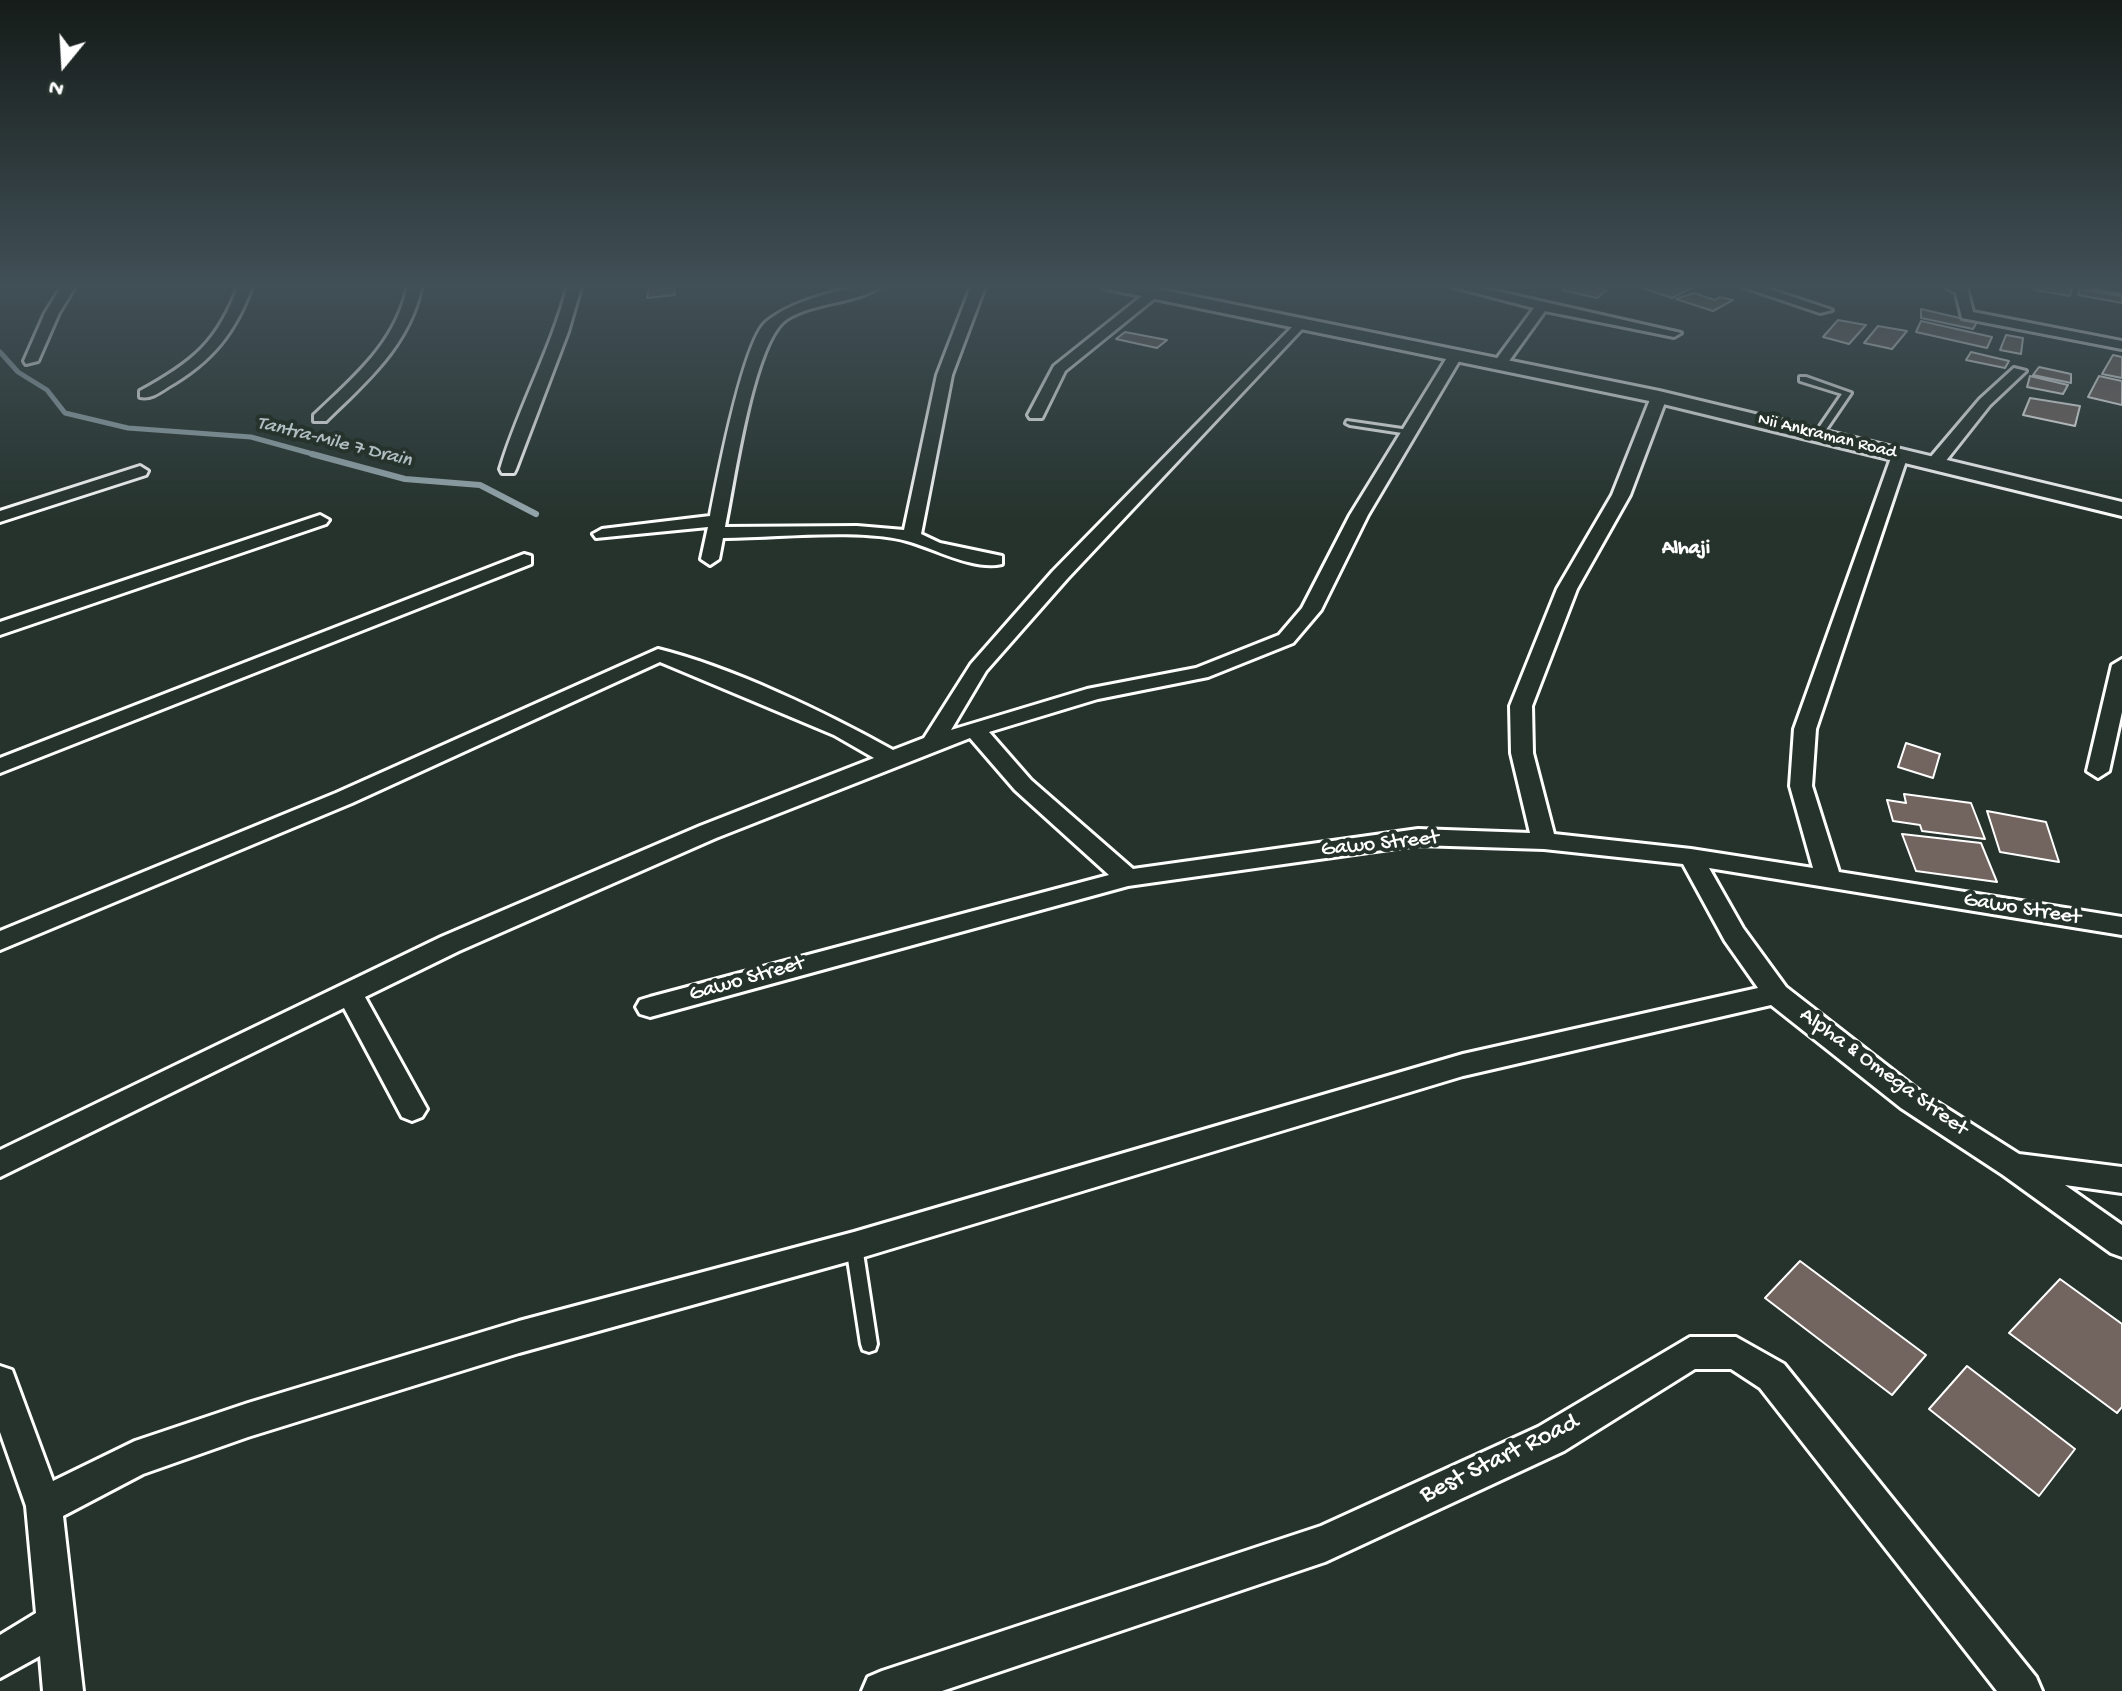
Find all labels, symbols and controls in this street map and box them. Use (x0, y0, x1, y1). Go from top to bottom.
north arrow (24, 24, 104, 104)
text: N (46, 72, 67, 101)
street label: Nii Ankraman Road (1755, 409, 1899, 465)
water label: Tantra-Mile 7 Drain (254, 412, 414, 474)
district label: Alhaji (1662, 538, 1710, 562)
street label: Gawo Street (1320, 826, 1440, 864)
street label: Gawo Street (1961, 888, 2083, 932)
street label: Gawo Street (686, 951, 808, 1009)
street label: Alpha & Omega Street (1794, 1003, 1972, 1143)
street label: Best Start Road (1415, 1408, 1585, 1512)

